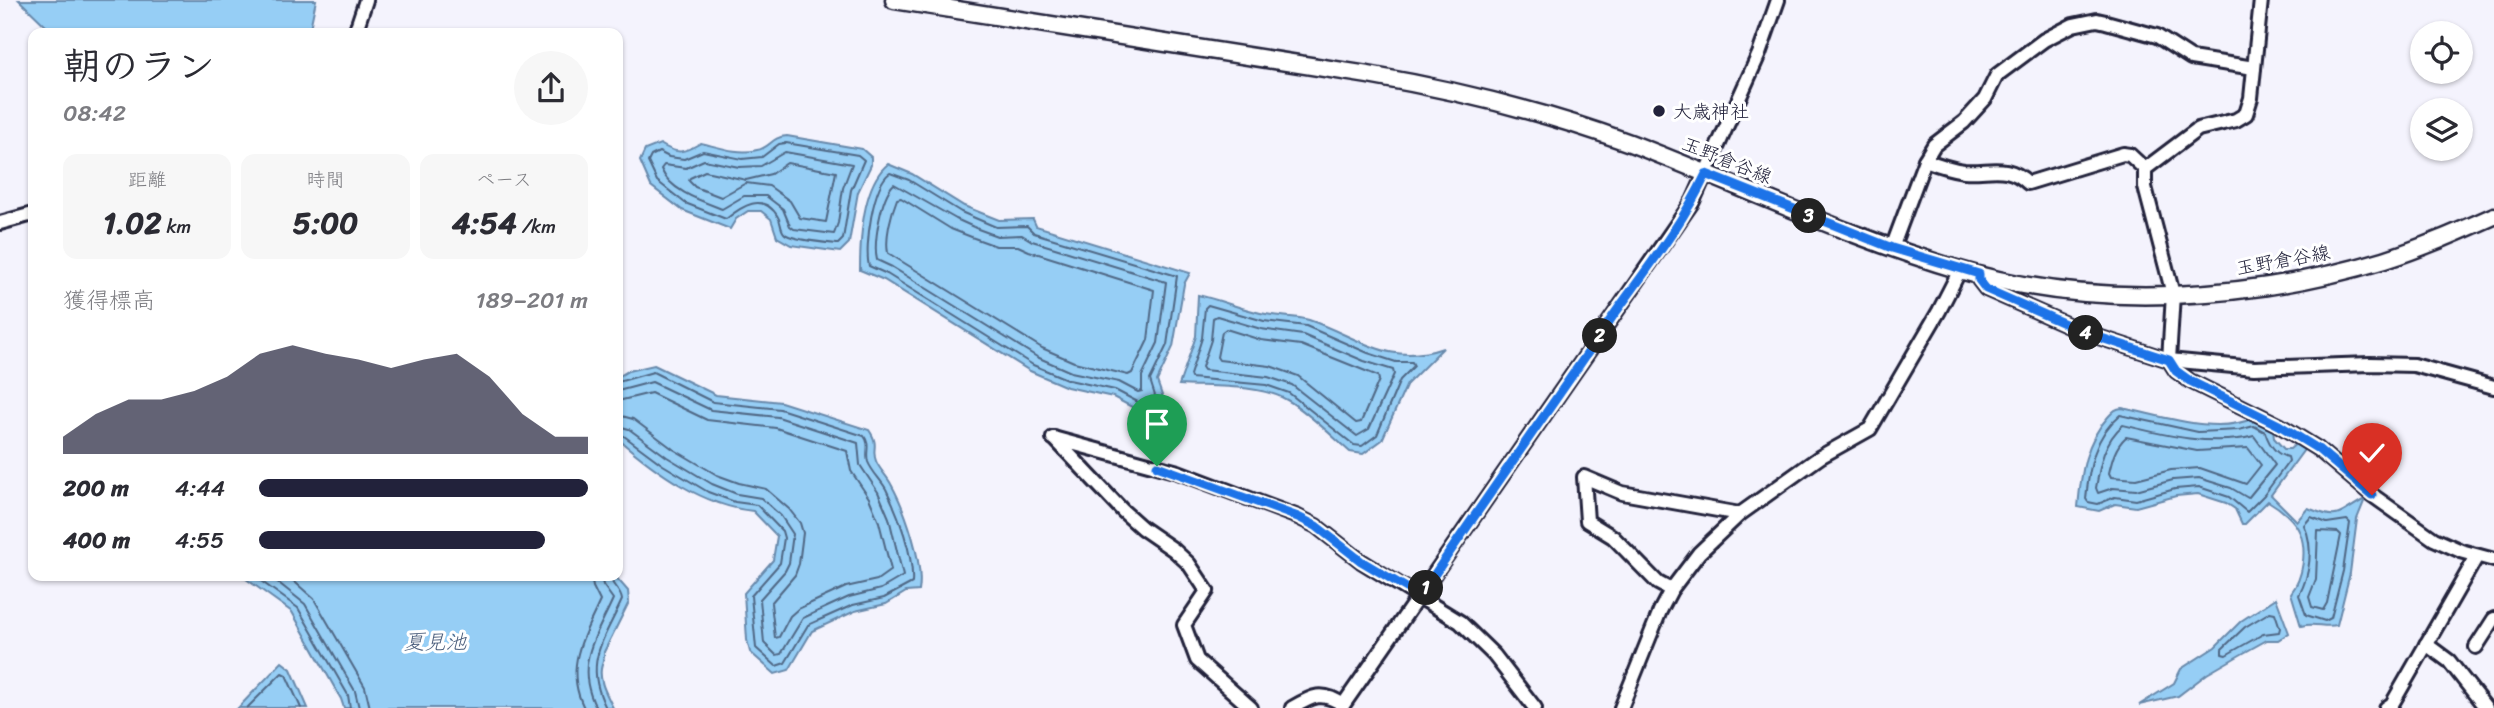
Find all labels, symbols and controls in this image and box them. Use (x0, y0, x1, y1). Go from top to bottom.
map controls (2410, 21, 2473, 161)
button: locate (2410, 21, 2473, 84)
text: 朝のラン (63, 33, 215, 100)
button: share (514, 51, 588, 125)
text: 08:42 (63, 93, 126, 134)
place label: 大歳神社 (1673, 95, 1749, 128)
button: layers (2410, 98, 2473, 161)
marker: 大歳神社 (1651, 103, 1667, 119)
street label: 玉野倉谷線 (1677, 127, 1777, 193)
text: 距離 (128, 163, 166, 196)
text: 時間 (306, 163, 345, 196)
text: ペース (476, 163, 532, 196)
text: 1.02 (103, 196, 161, 250)
text: 5:00 (293, 196, 358, 250)
text: 4:54 (452, 196, 517, 250)
pin: 3 (1792, 198, 1826, 234)
text: 3 (1803, 199, 1814, 232)
text: km (161, 210, 191, 243)
text: /km (517, 210, 556, 243)
street label: 玉野倉谷線 (2233, 236, 2333, 284)
text: 獲得標高 (63, 280, 155, 321)
text: 189–201 m (476, 280, 588, 321)
pin: 4 (2068, 316, 2104, 350)
text: 4 (2080, 316, 2091, 349)
pin: 2 (1582, 318, 1618, 354)
text: 2 (1594, 319, 1605, 352)
pin (1127, 394, 1187, 466)
icon: arrive (1138, 405, 1176, 443)
pin (2342, 423, 2402, 495)
icon: check (2353, 434, 2391, 472)
text: 200 m (63, 468, 129, 509)
text: 4:44 (175, 468, 225, 509)
text: 400 m (63, 520, 130, 561)
text: 4:55 (175, 520, 224, 561)
pin: 1 (1408, 570, 1444, 606)
text: 1 (1421, 571, 1430, 604)
water label: 夏見池 (404, 623, 467, 661)

